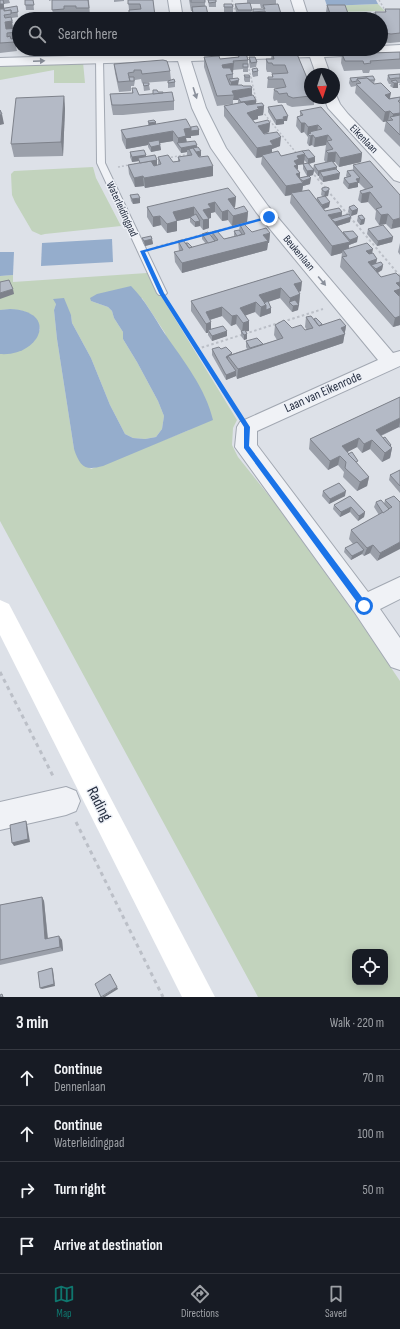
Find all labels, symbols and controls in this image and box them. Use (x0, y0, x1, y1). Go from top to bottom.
search box (12, 12, 388, 56)
icon: search (26, 23, 48, 45)
text: Search here (58, 25, 118, 44)
one-way arrow (33, 58, 46, 64)
north arrow (304, 68, 340, 104)
one-way arrow (192, 87, 198, 99)
street label: Eikenlaan (347, 122, 381, 156)
street label: Waterleidingpad (104, 179, 141, 239)
route end (260, 208, 278, 226)
street label: Beukenlaan (280, 233, 318, 274)
one-way arrow (317, 275, 326, 286)
street label: Laan van Eikenrode (282, 368, 364, 416)
route start (355, 597, 373, 615)
street label: Rading (82, 784, 116, 824)
map controls (352, 949, 388, 985)
button: locate (352, 949, 388, 985)
text: 3 min (16, 1013, 49, 1033)
text: Walk · 220 m (330, 1015, 384, 1031)
text: Continue (54, 1060, 103, 1079)
icon: ahead (16, 1067, 38, 1089)
text: 70 m (363, 1070, 384, 1086)
text: Dennenlaan (54, 1079, 106, 1095)
text: Continue (54, 1116, 103, 1135)
icon: ahead (16, 1123, 38, 1145)
text: 100 m (357, 1126, 384, 1142)
text: Waterleidingpad (54, 1135, 124, 1151)
icon: right (16, 1179, 38, 1201)
text: Turn right (54, 1180, 106, 1199)
text: 50 m (363, 1182, 384, 1198)
icon: arrive (16, 1235, 38, 1257)
text: Arrive at destination (54, 1236, 163, 1255)
tab: Map (53, 1283, 75, 1320)
tab: Directions (181, 1283, 219, 1320)
tab: Saved (325, 1283, 347, 1320)

